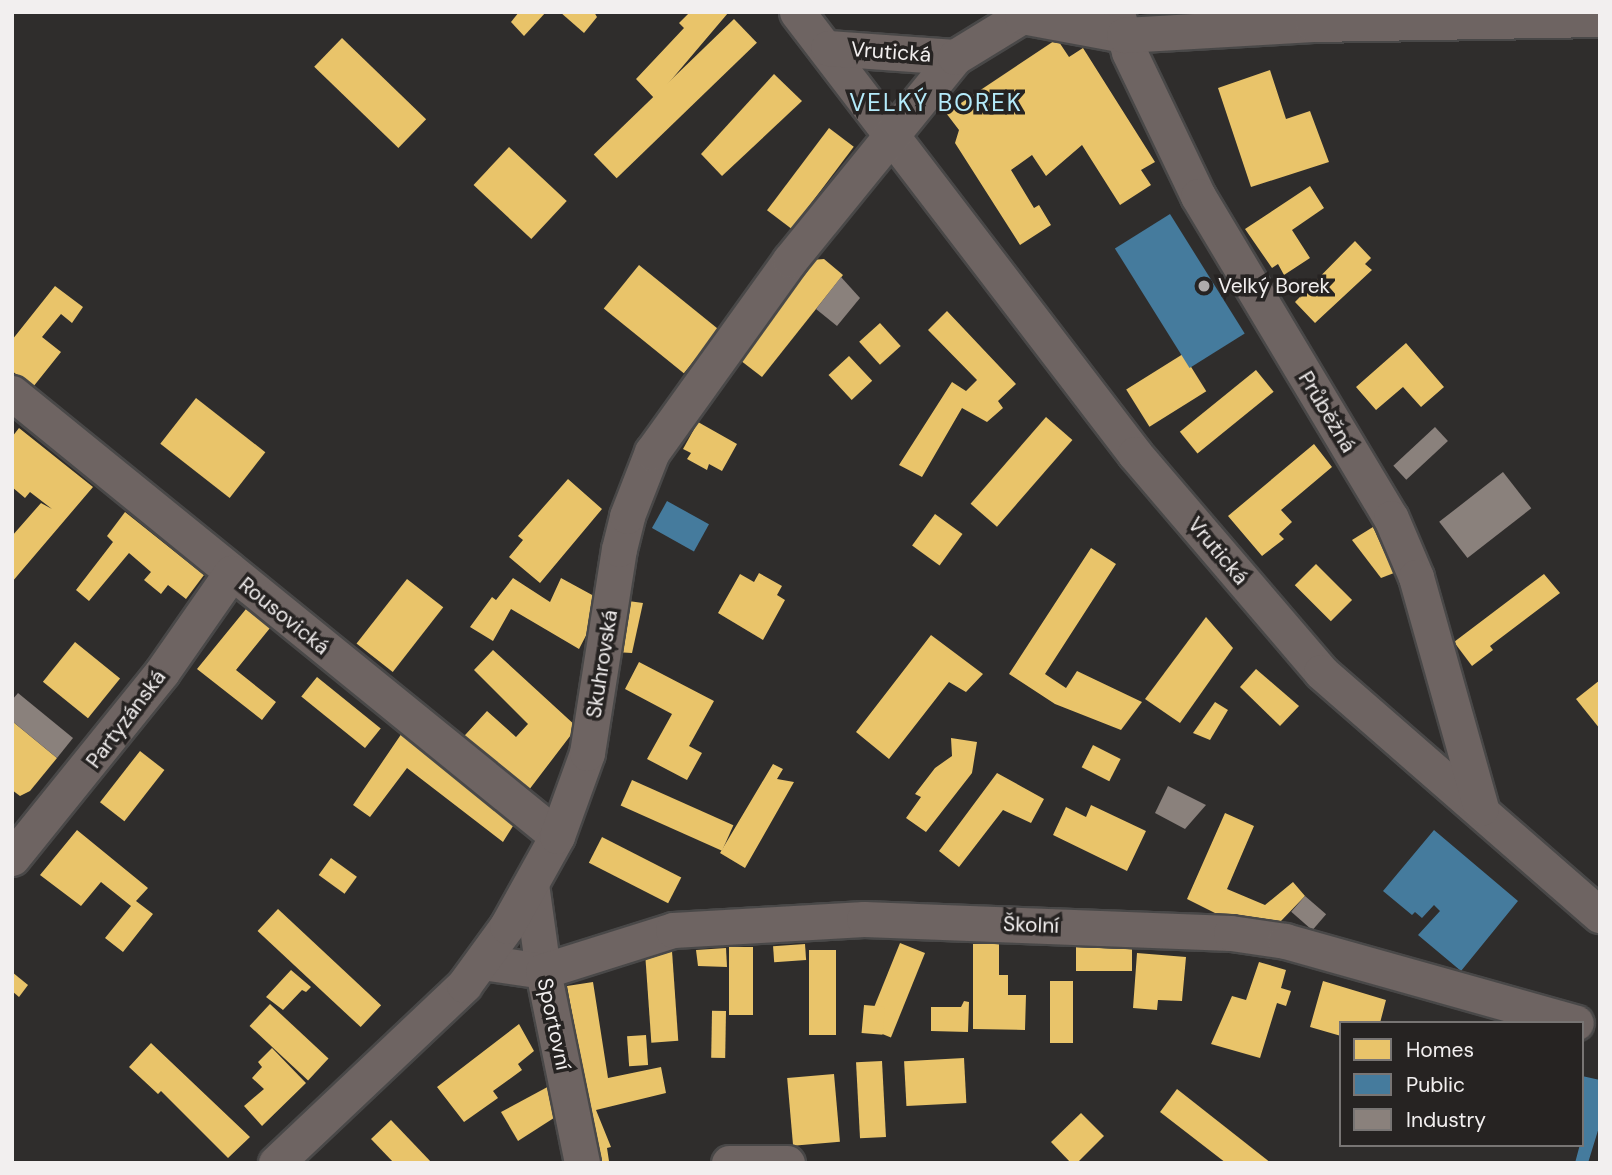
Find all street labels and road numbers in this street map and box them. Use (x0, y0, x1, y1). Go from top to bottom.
street label: Vrutická (850, 37, 932, 67)
street label: Průběžná (1293, 367, 1361, 457)
street label: Vrutická (1182, 512, 1254, 590)
street label: Rousovická (234, 572, 334, 660)
street label: Skuhrovská (581, 608, 623, 720)
street label: Partyzánská (81, 665, 171, 773)
street label: Školní (1003, 911, 1059, 939)
street label: Sportovní (532, 976, 576, 1072)

